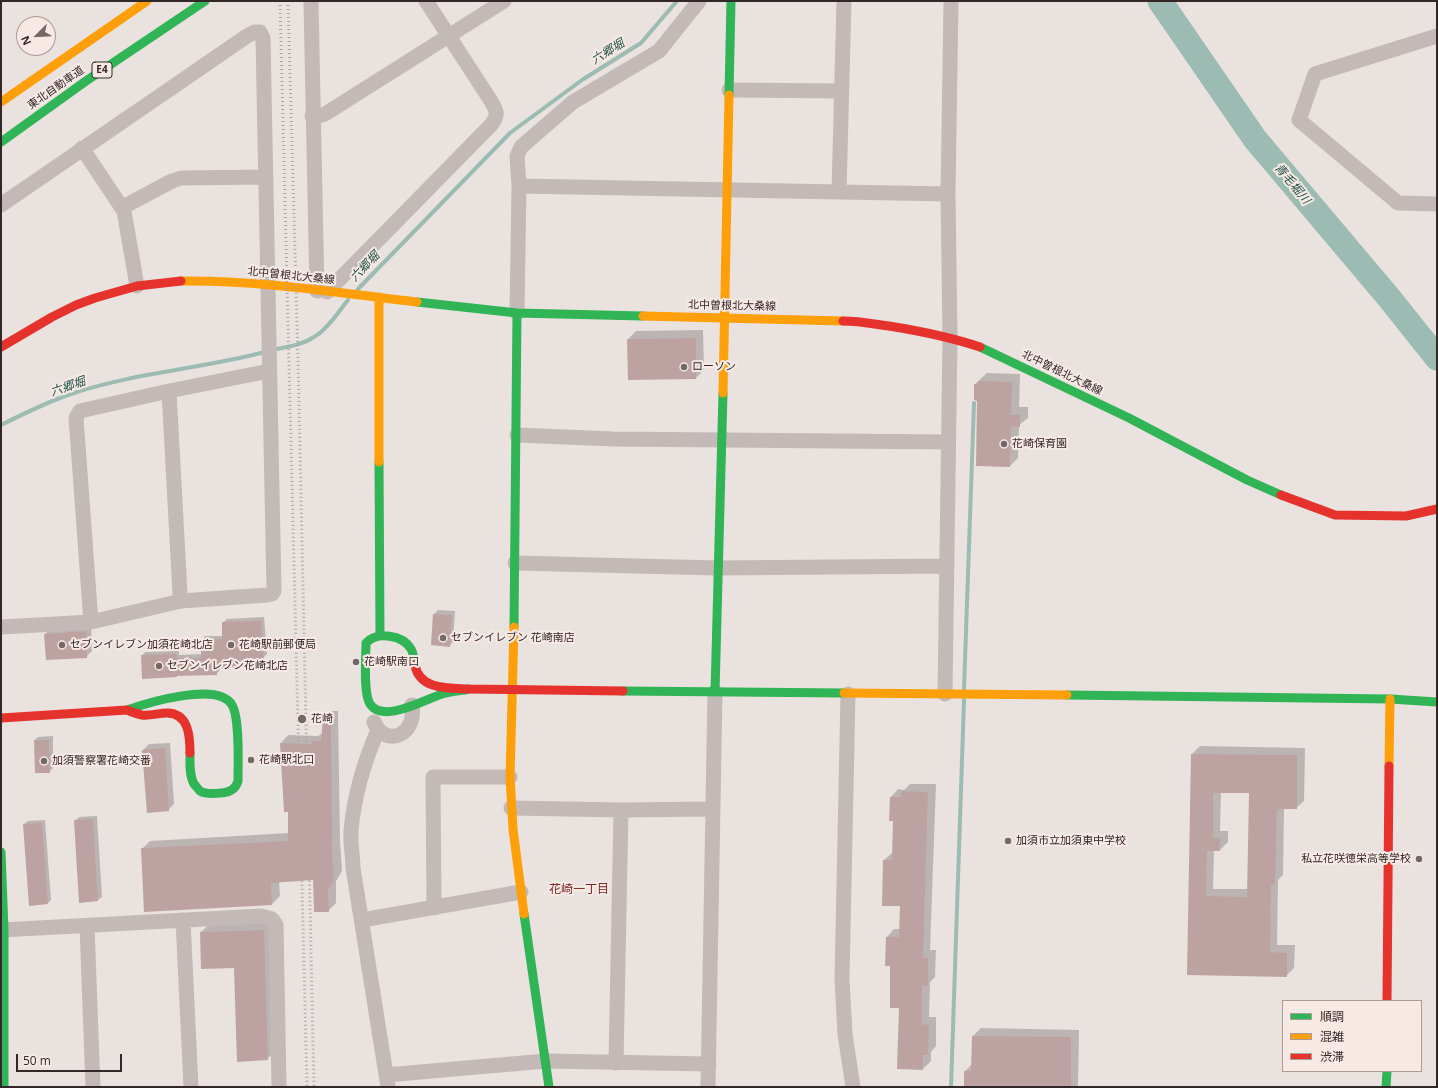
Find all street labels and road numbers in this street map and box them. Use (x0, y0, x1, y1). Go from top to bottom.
road number: E4 (92, 62, 112, 78)
street label: 東北自動車道 (25, 64, 87, 112)
street label: 北中曽根北大桑線 (247, 265, 335, 287)
street label: 北中曽根北大桑線 (688, 299, 776, 313)
street label: 北中曽根北大桑線 (1020, 348, 1104, 398)

